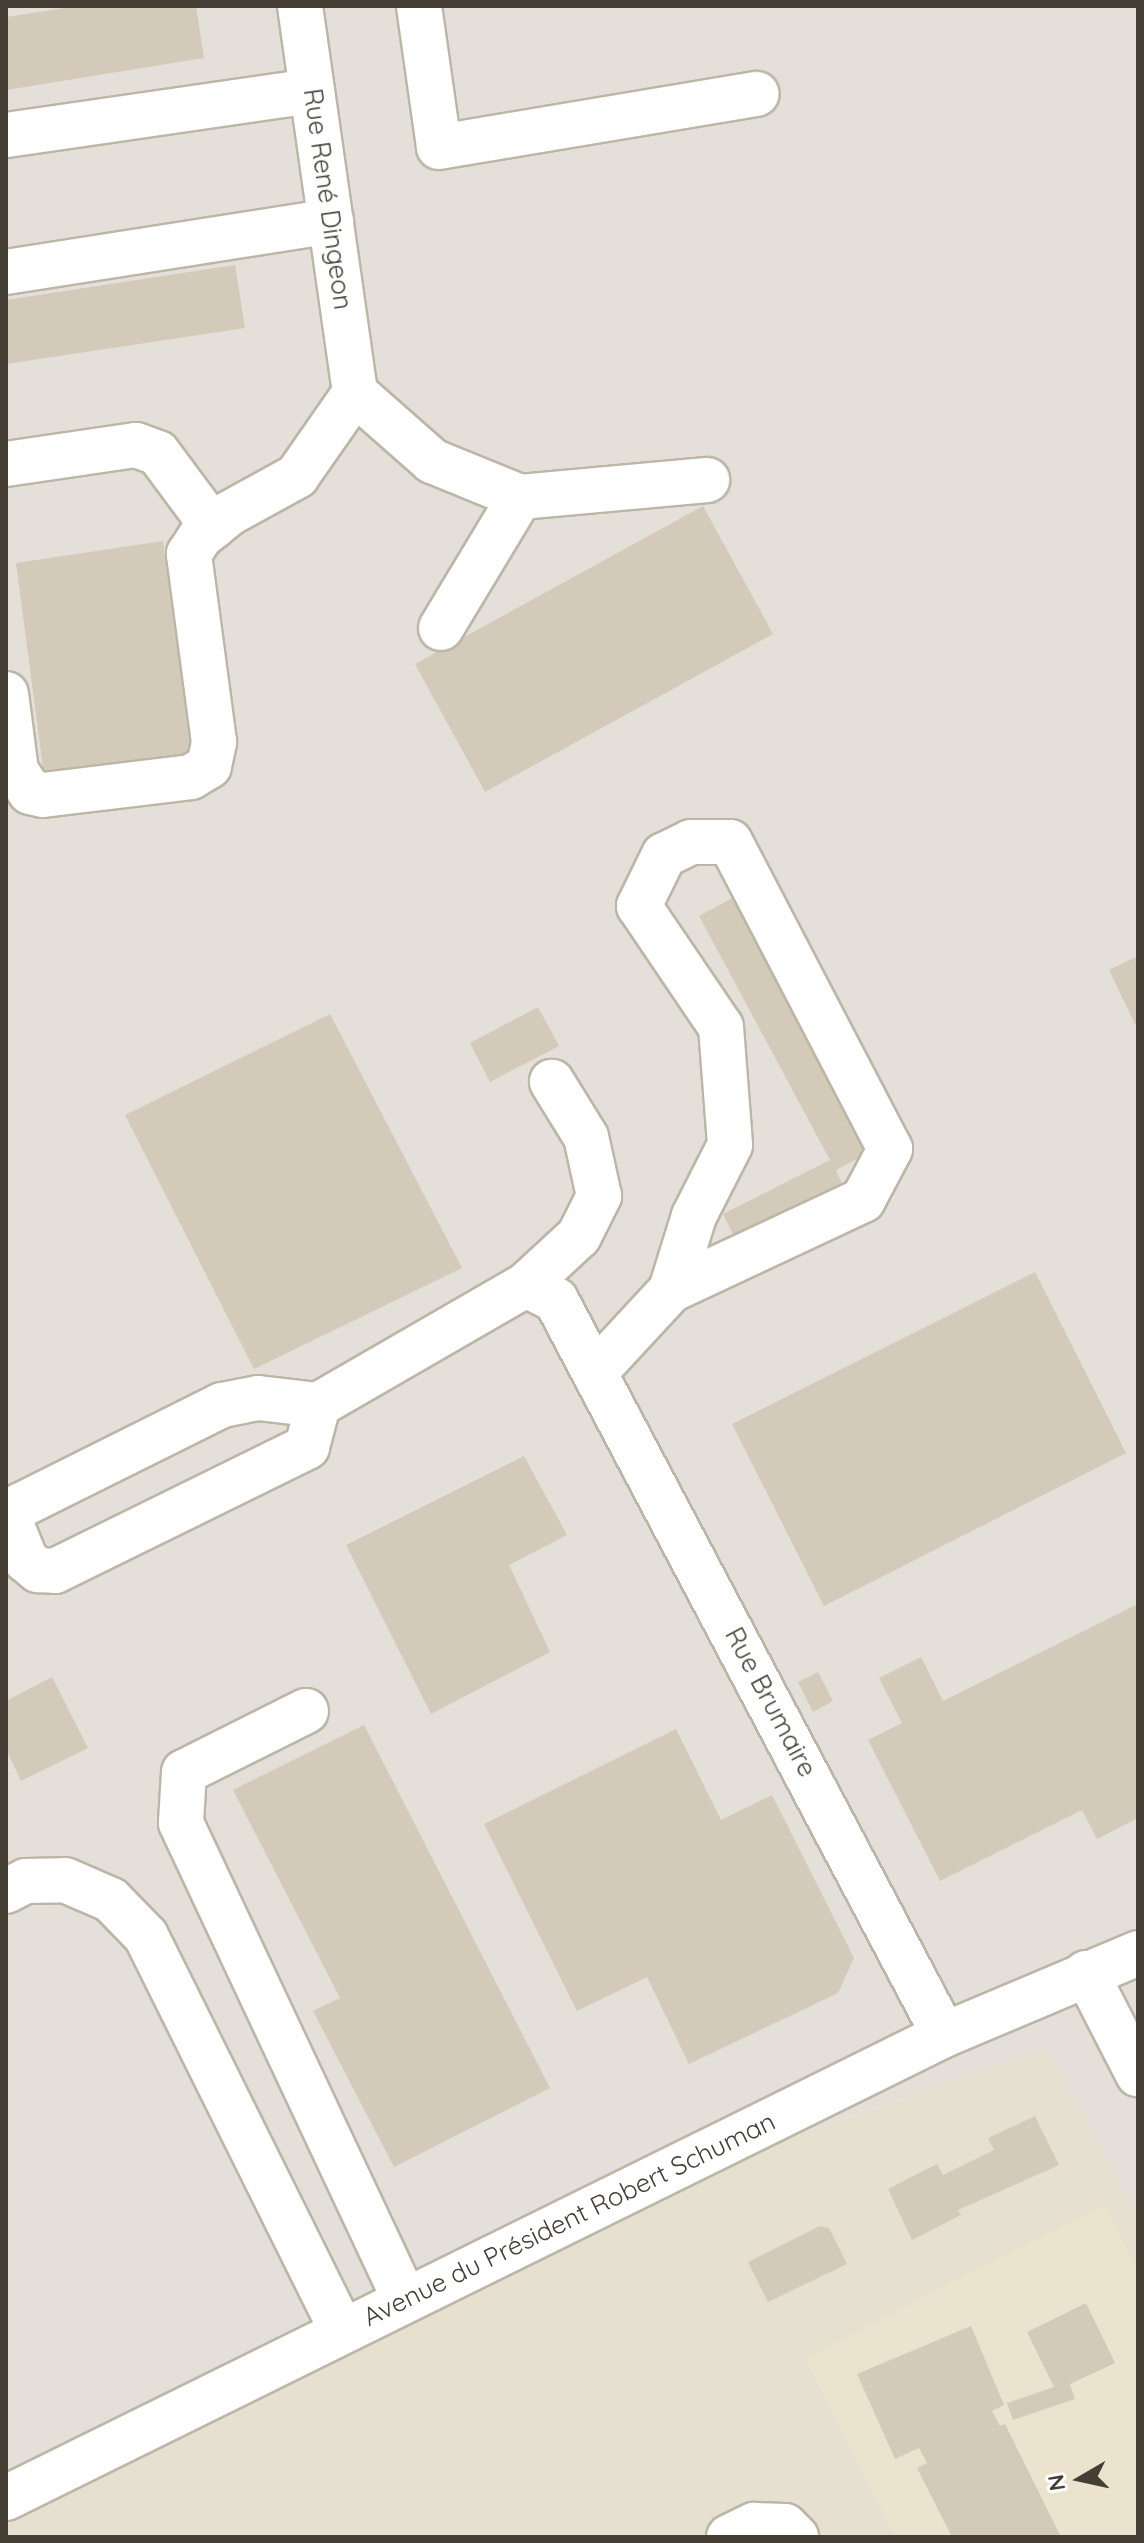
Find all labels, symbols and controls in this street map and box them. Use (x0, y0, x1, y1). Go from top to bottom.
street label: Rue René Dingeon (297, 86, 359, 312)
street label: Rue Brumaire (719, 1622, 823, 1782)
street label: Avenue du Président Robert Schuman (358, 2105, 780, 2333)
north arrow (1040, 2439, 1120, 2519)
text: N (1041, 2473, 1071, 2493)

